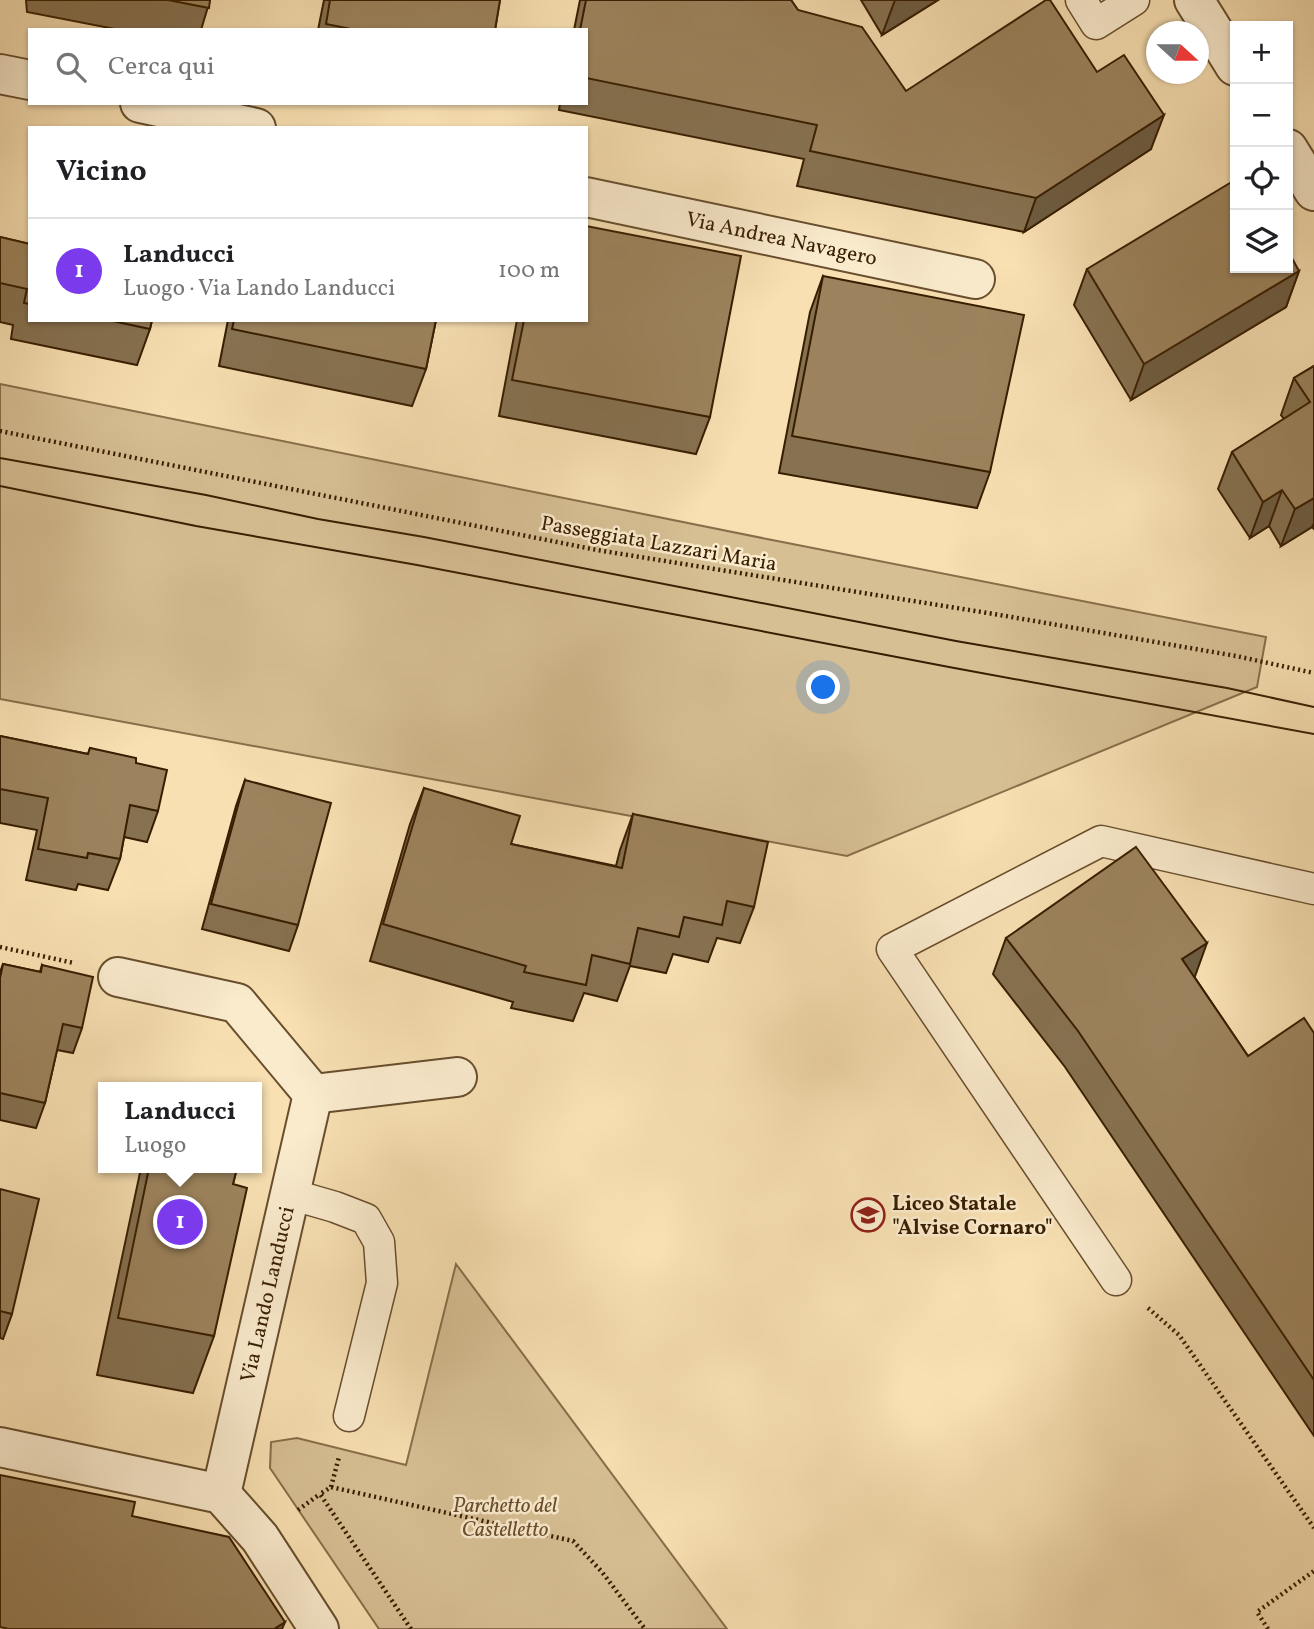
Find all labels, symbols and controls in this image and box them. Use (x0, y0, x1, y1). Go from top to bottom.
north arrow (1146, 21, 1209, 84)
map controls (1230, 21, 1293, 273)
button: + (1230, 21, 1293, 84)
search box (28, 28, 588, 105)
icon: search (52, 48, 90, 86)
text: Cerca qui (108, 49, 215, 85)
button: − (1230, 84, 1293, 147)
button: locate (1230, 147, 1293, 210)
text: Vicino (56, 151, 147, 193)
street label: Via Andrea Navagero (683, 205, 880, 274)
button: layers (1230, 210, 1293, 273)
text: Landucci (123, 237, 235, 273)
text: 1 (74, 255, 84, 287)
text: 100 m (498, 255, 560, 287)
text: Luogo · Via Lando Landucci (123, 273, 395, 305)
street label: Passeggiata Lazzari Maria (538, 509, 779, 580)
your location (806, 670, 840, 704)
popup (98, 1082, 262, 1173)
text: Landucci (124, 1094, 236, 1130)
text: Luogo (124, 1130, 186, 1162)
place label: Liceo Statale "Alvise Cornaro" (892, 1190, 1053, 1243)
pin: 1 (157, 1196, 203, 1248)
school or university icon: Liceo Statale "Alvise Cornaro" (849, 1196, 887, 1234)
street label: Via Lando Landucci (234, 1204, 303, 1386)
park label: Parchetto del Castelletto (453, 1492, 557, 1545)

